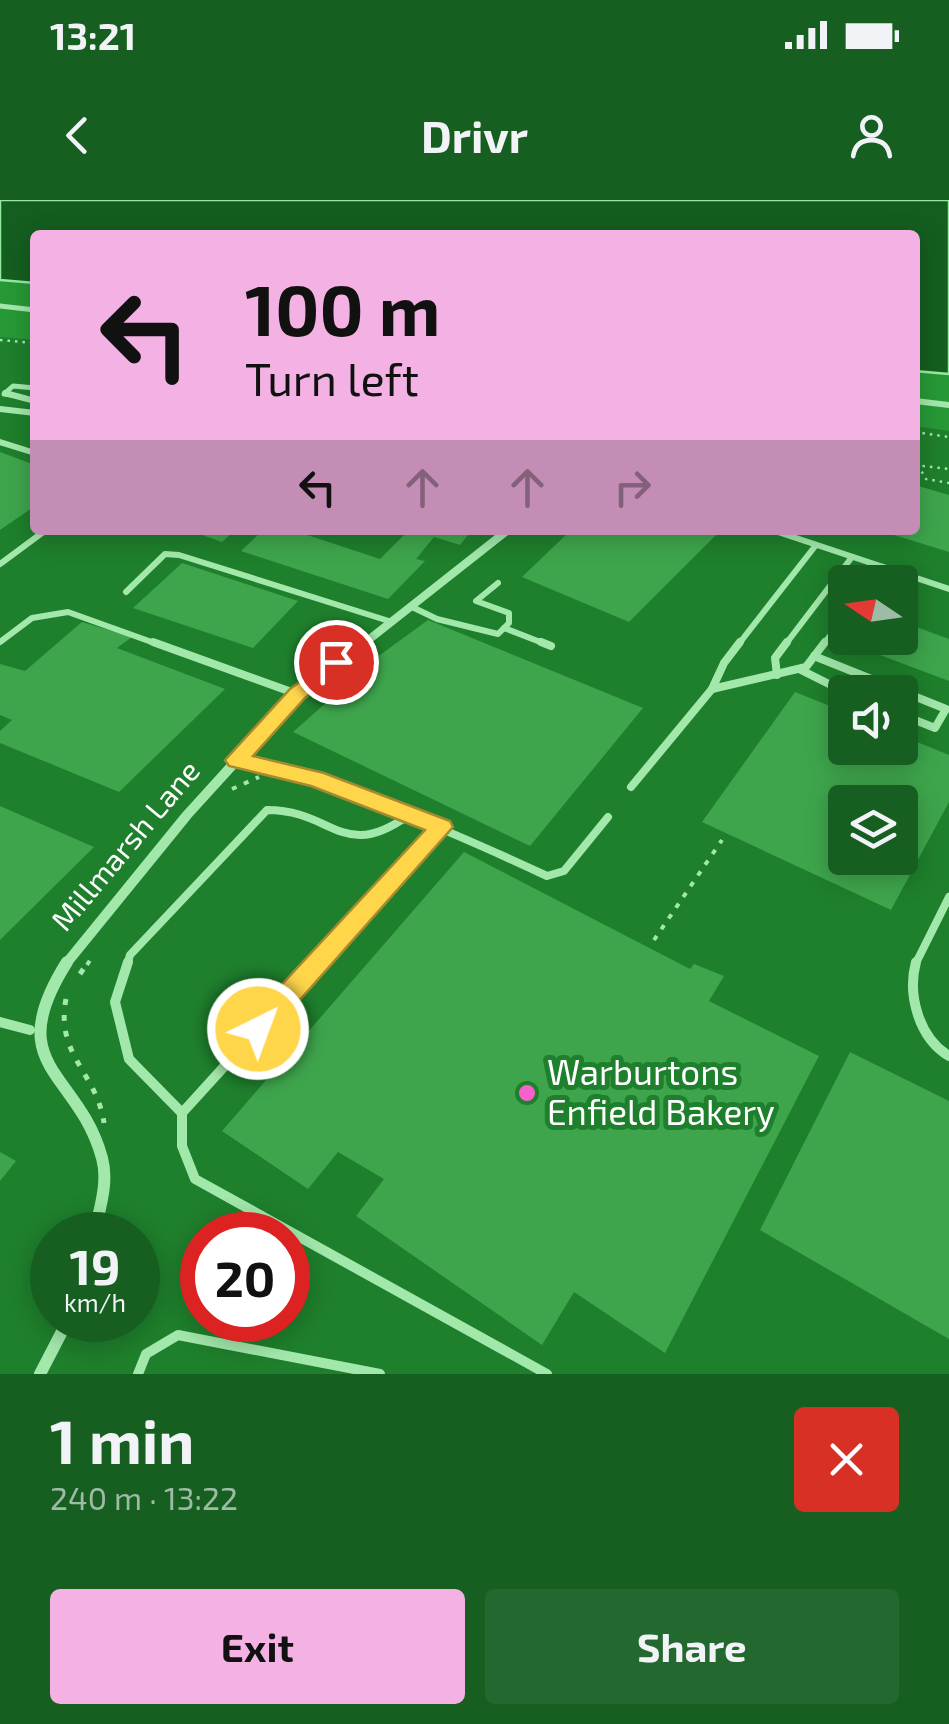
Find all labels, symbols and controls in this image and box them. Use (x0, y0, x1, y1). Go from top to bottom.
text: 13:21 (50, 12, 136, 58)
icon: back (50, 108, 105, 163)
text: Drivr (421, 108, 528, 162)
icon: person (844, 108, 899, 163)
text: 100 m (245, 266, 440, 350)
icon: left (80, 270, 210, 400)
text: Turn left (245, 351, 419, 405)
icon: left (290, 460, 345, 515)
icon: ahead (395, 460, 450, 515)
icon: ahead (500, 460, 555, 515)
icon: right (605, 460, 660, 515)
north arrow (828, 565, 918, 655)
map controls (828, 565, 918, 875)
pin (294, 620, 379, 705)
icon: arrive (309, 635, 364, 690)
button: sound (828, 675, 918, 765)
street label: Millmarsh Lane (43, 752, 206, 937)
button: layers (828, 785, 918, 875)
position arrow (206, 977, 310, 1081)
place label: Warburtons Enfield Bakery (547, 1050, 775, 1132)
marker: Warburtons Enfield Bakery (516, 1082, 538, 1104)
speed limit sign: 20 (180, 1212, 310, 1342)
text: 19 (69, 1235, 121, 1295)
text: km/h (64, 1287, 126, 1317)
text: 1 min (50, 1404, 194, 1476)
button: close (794, 1407, 899, 1512)
text: 240 m · 13:22 (50, 1478, 238, 1516)
button: Exit (50, 1589, 465, 1704)
button: Share (485, 1589, 899, 1704)

